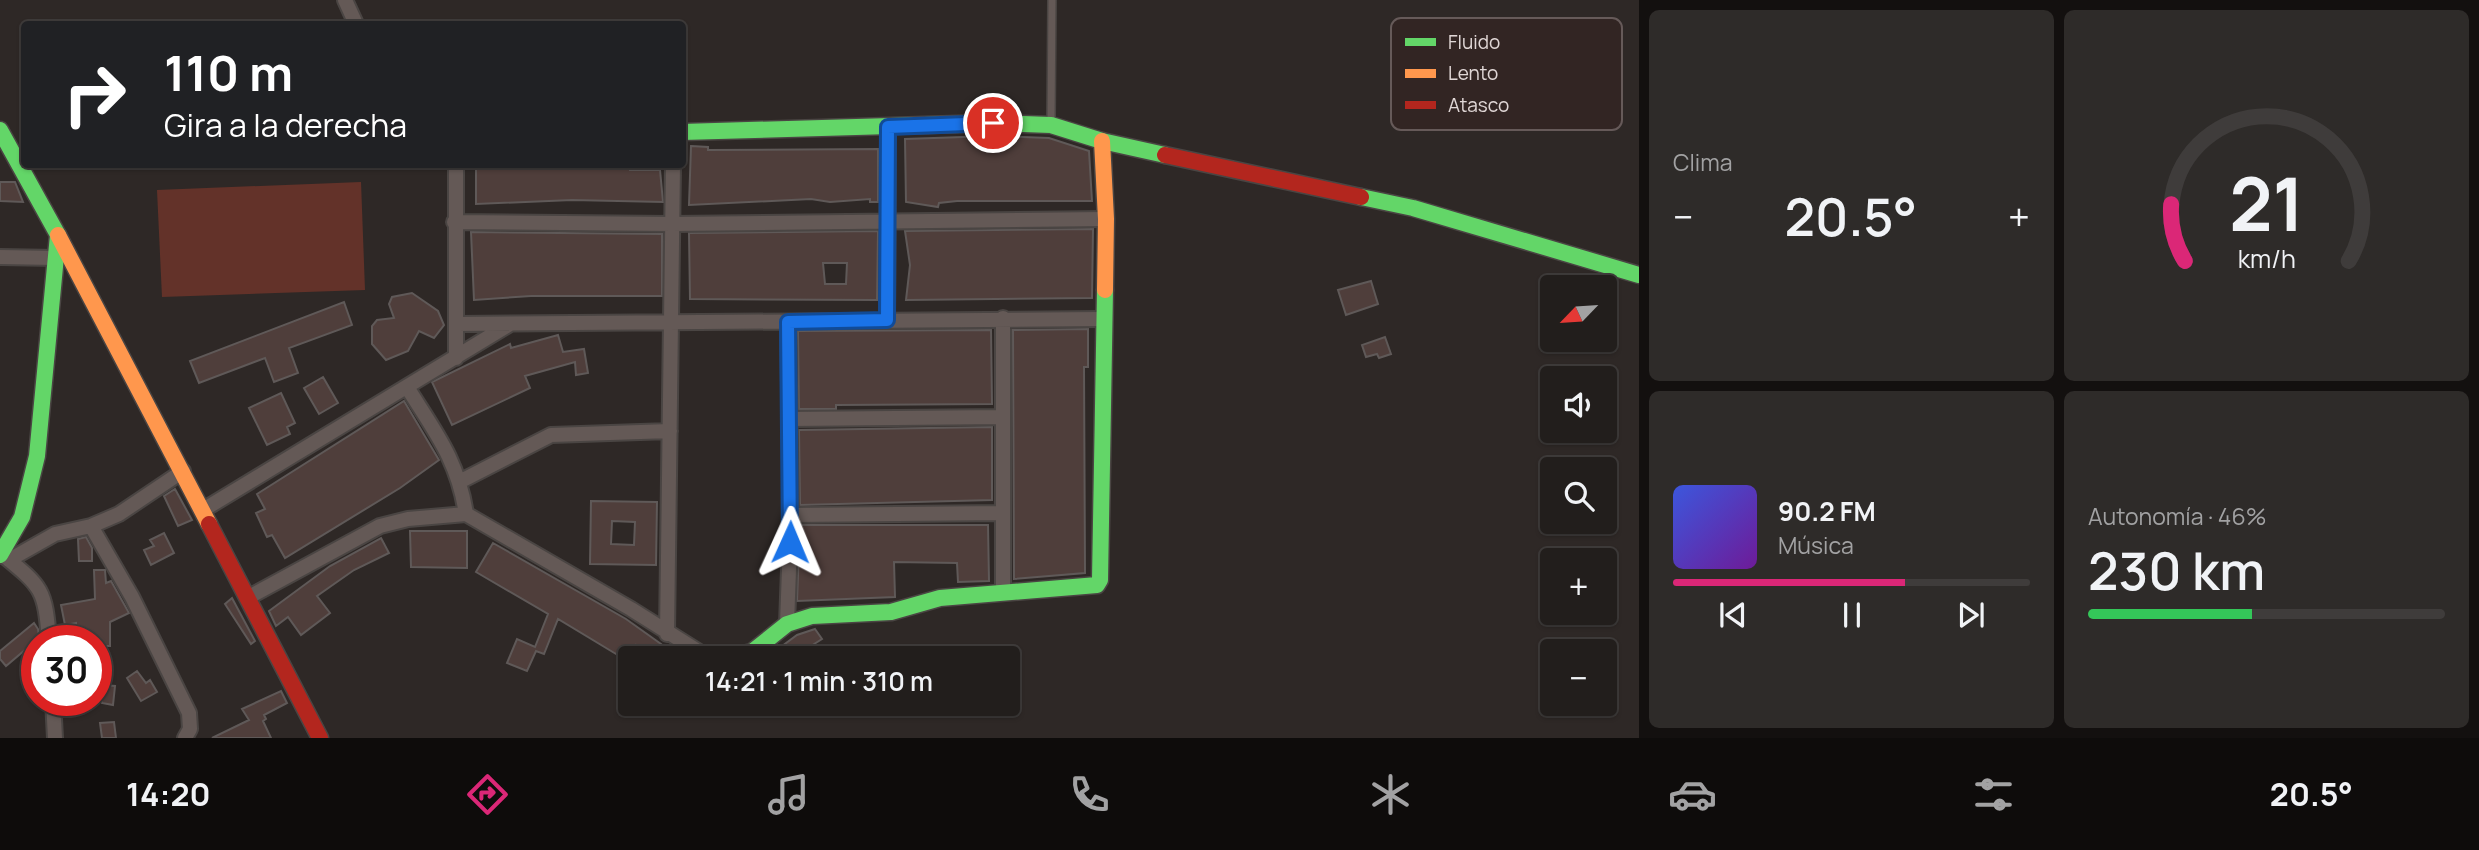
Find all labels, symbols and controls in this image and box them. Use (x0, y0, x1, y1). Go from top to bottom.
legend (1391, 18, 1622, 130)
text: Fluido (1448, 29, 1500, 55)
text: 110 m (164, 39, 293, 106)
icon: right (49, 49, 140, 140)
text: Lento (1448, 60, 1498, 86)
text: Atasco (1448, 92, 1509, 118)
pin (963, 93, 1023, 153)
text: Gira a la derecha (164, 103, 407, 147)
icon: arrive (974, 104, 1012, 142)
text: Clima (1673, 146, 1732, 178)
text: 21 (2229, 154, 2304, 254)
text: 20.5° (1785, 181, 1917, 252)
text: − (1673, 190, 1694, 242)
text: + (2008, 190, 2030, 242)
text: km/h (2237, 241, 2296, 276)
north arrow (1540, 275, 1617, 352)
map controls (1540, 275, 1617, 716)
button: sound (1540, 366, 1617, 443)
button: search (1540, 457, 1617, 534)
text: 90.2 FM (1778, 493, 1876, 529)
text: Autonomía · 46% (2088, 500, 2266, 532)
position arrow (753, 505, 827, 579)
text: Música (1778, 529, 1854, 561)
text: 230 km (2088, 535, 2265, 606)
button: + (1540, 548, 1617, 625)
icon: previous (1714, 596, 1752, 634)
icon: pause (1833, 596, 1871, 634)
icon: next (1952, 596, 1990, 634)
speed limit sign: 30 (21, 625, 112, 716)
button: − (1540, 639, 1617, 716)
text: 14:21 · 1 min · 310 m (705, 663, 933, 699)
icon: directions (463, 770, 512, 819)
icon: music (764, 770, 813, 819)
icon: phone (1065, 770, 1114, 819)
icon: climate (1366, 770, 1415, 819)
icon: car (1668, 770, 1717, 819)
icon: filters (1969, 770, 2018, 819)
text: 14:20 (126, 772, 211, 816)
text: 20.5° (2270, 772, 2353, 816)

